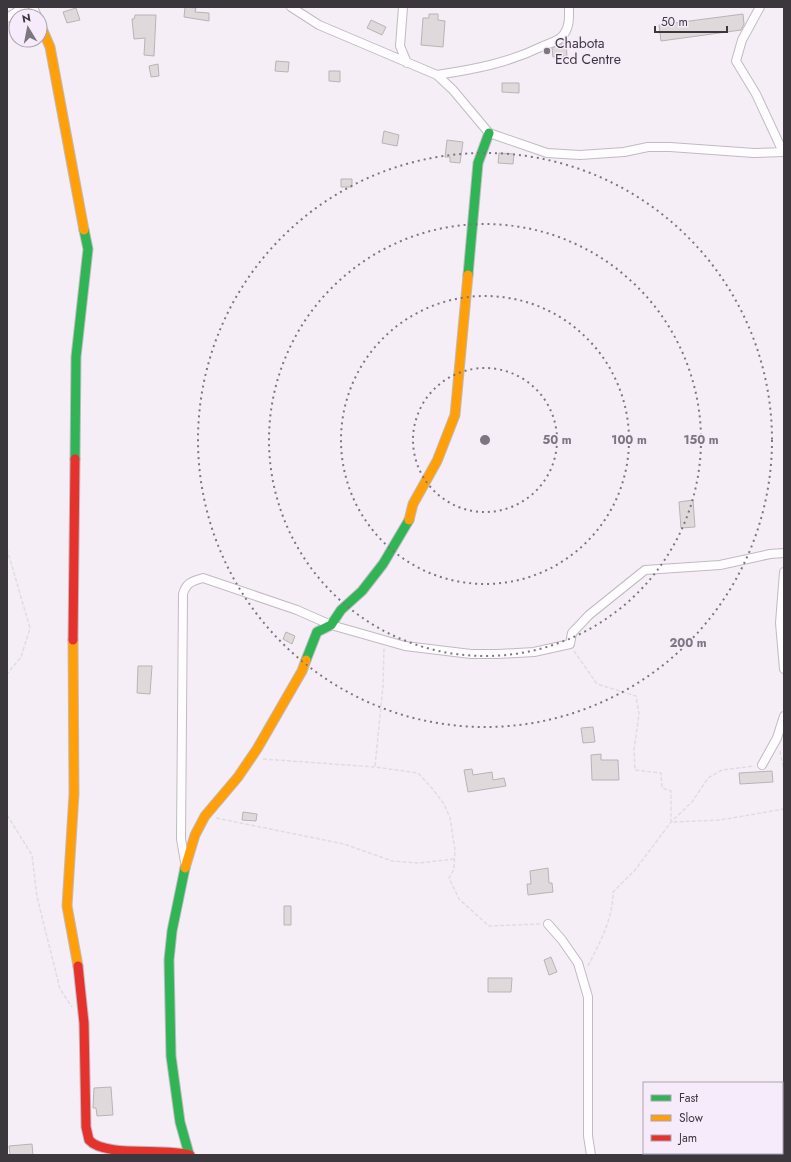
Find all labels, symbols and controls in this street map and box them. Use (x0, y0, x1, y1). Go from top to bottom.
north arrow (8, 8, 48, 48)
scale bar (655, 8, 727, 34)
text: N (21, 10, 32, 27)
text: 50 m (661, 13, 688, 31)
place label: Chabota Ecd Centre (555, 33, 621, 69)
marker: Chabota Ecd Centre (542, 46, 552, 56)
text: 50 m (542, 431, 572, 449)
text: 100 m (611, 431, 647, 449)
text: 150 m (683, 431, 719, 449)
centre of rings (478, 433, 492, 447)
text: 200 m (669, 634, 707, 652)
legend (643, 1082, 783, 1154)
text: Fast (679, 1089, 698, 1107)
text: Slow (679, 1109, 704, 1127)
text: Jam (677, 1129, 697, 1147)

